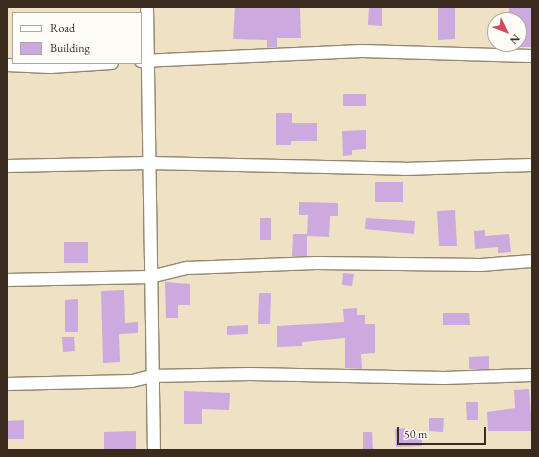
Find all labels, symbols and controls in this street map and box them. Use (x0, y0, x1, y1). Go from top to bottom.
legend (12, 12, 142, 64)
north arrow (487, 12, 527, 52)
text: Road (50, 20, 75, 36)
text: N (507, 31, 523, 48)
text: Building (50, 40, 90, 56)
scale bar (399, 419, 488, 445)
text: 50 m (404, 426, 427, 442)

